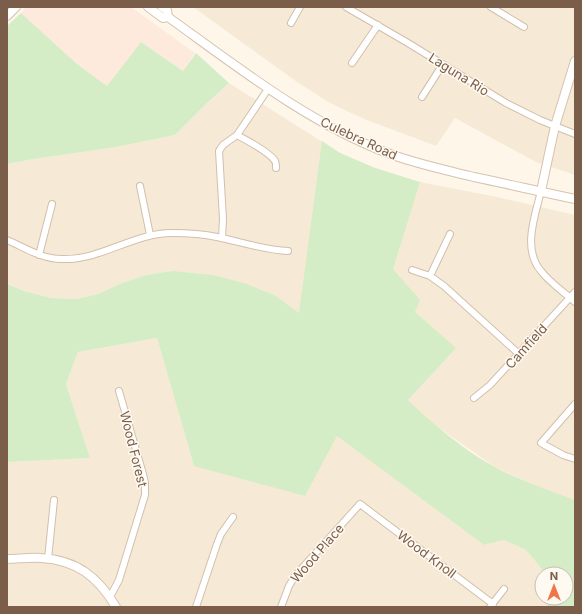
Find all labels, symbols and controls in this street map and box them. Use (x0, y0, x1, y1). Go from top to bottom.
street label: Laguna Rio (426, 49, 492, 99)
street label: Culebra Road (318, 113, 400, 163)
street label: Camfield (502, 320, 550, 372)
street label: Wood Forest (117, 409, 151, 489)
street label: Wood Place (287, 520, 347, 586)
street label: Wood Knoll (394, 527, 460, 581)
north arrow (534, 566, 574, 606)
text: N (550, 569, 558, 583)

